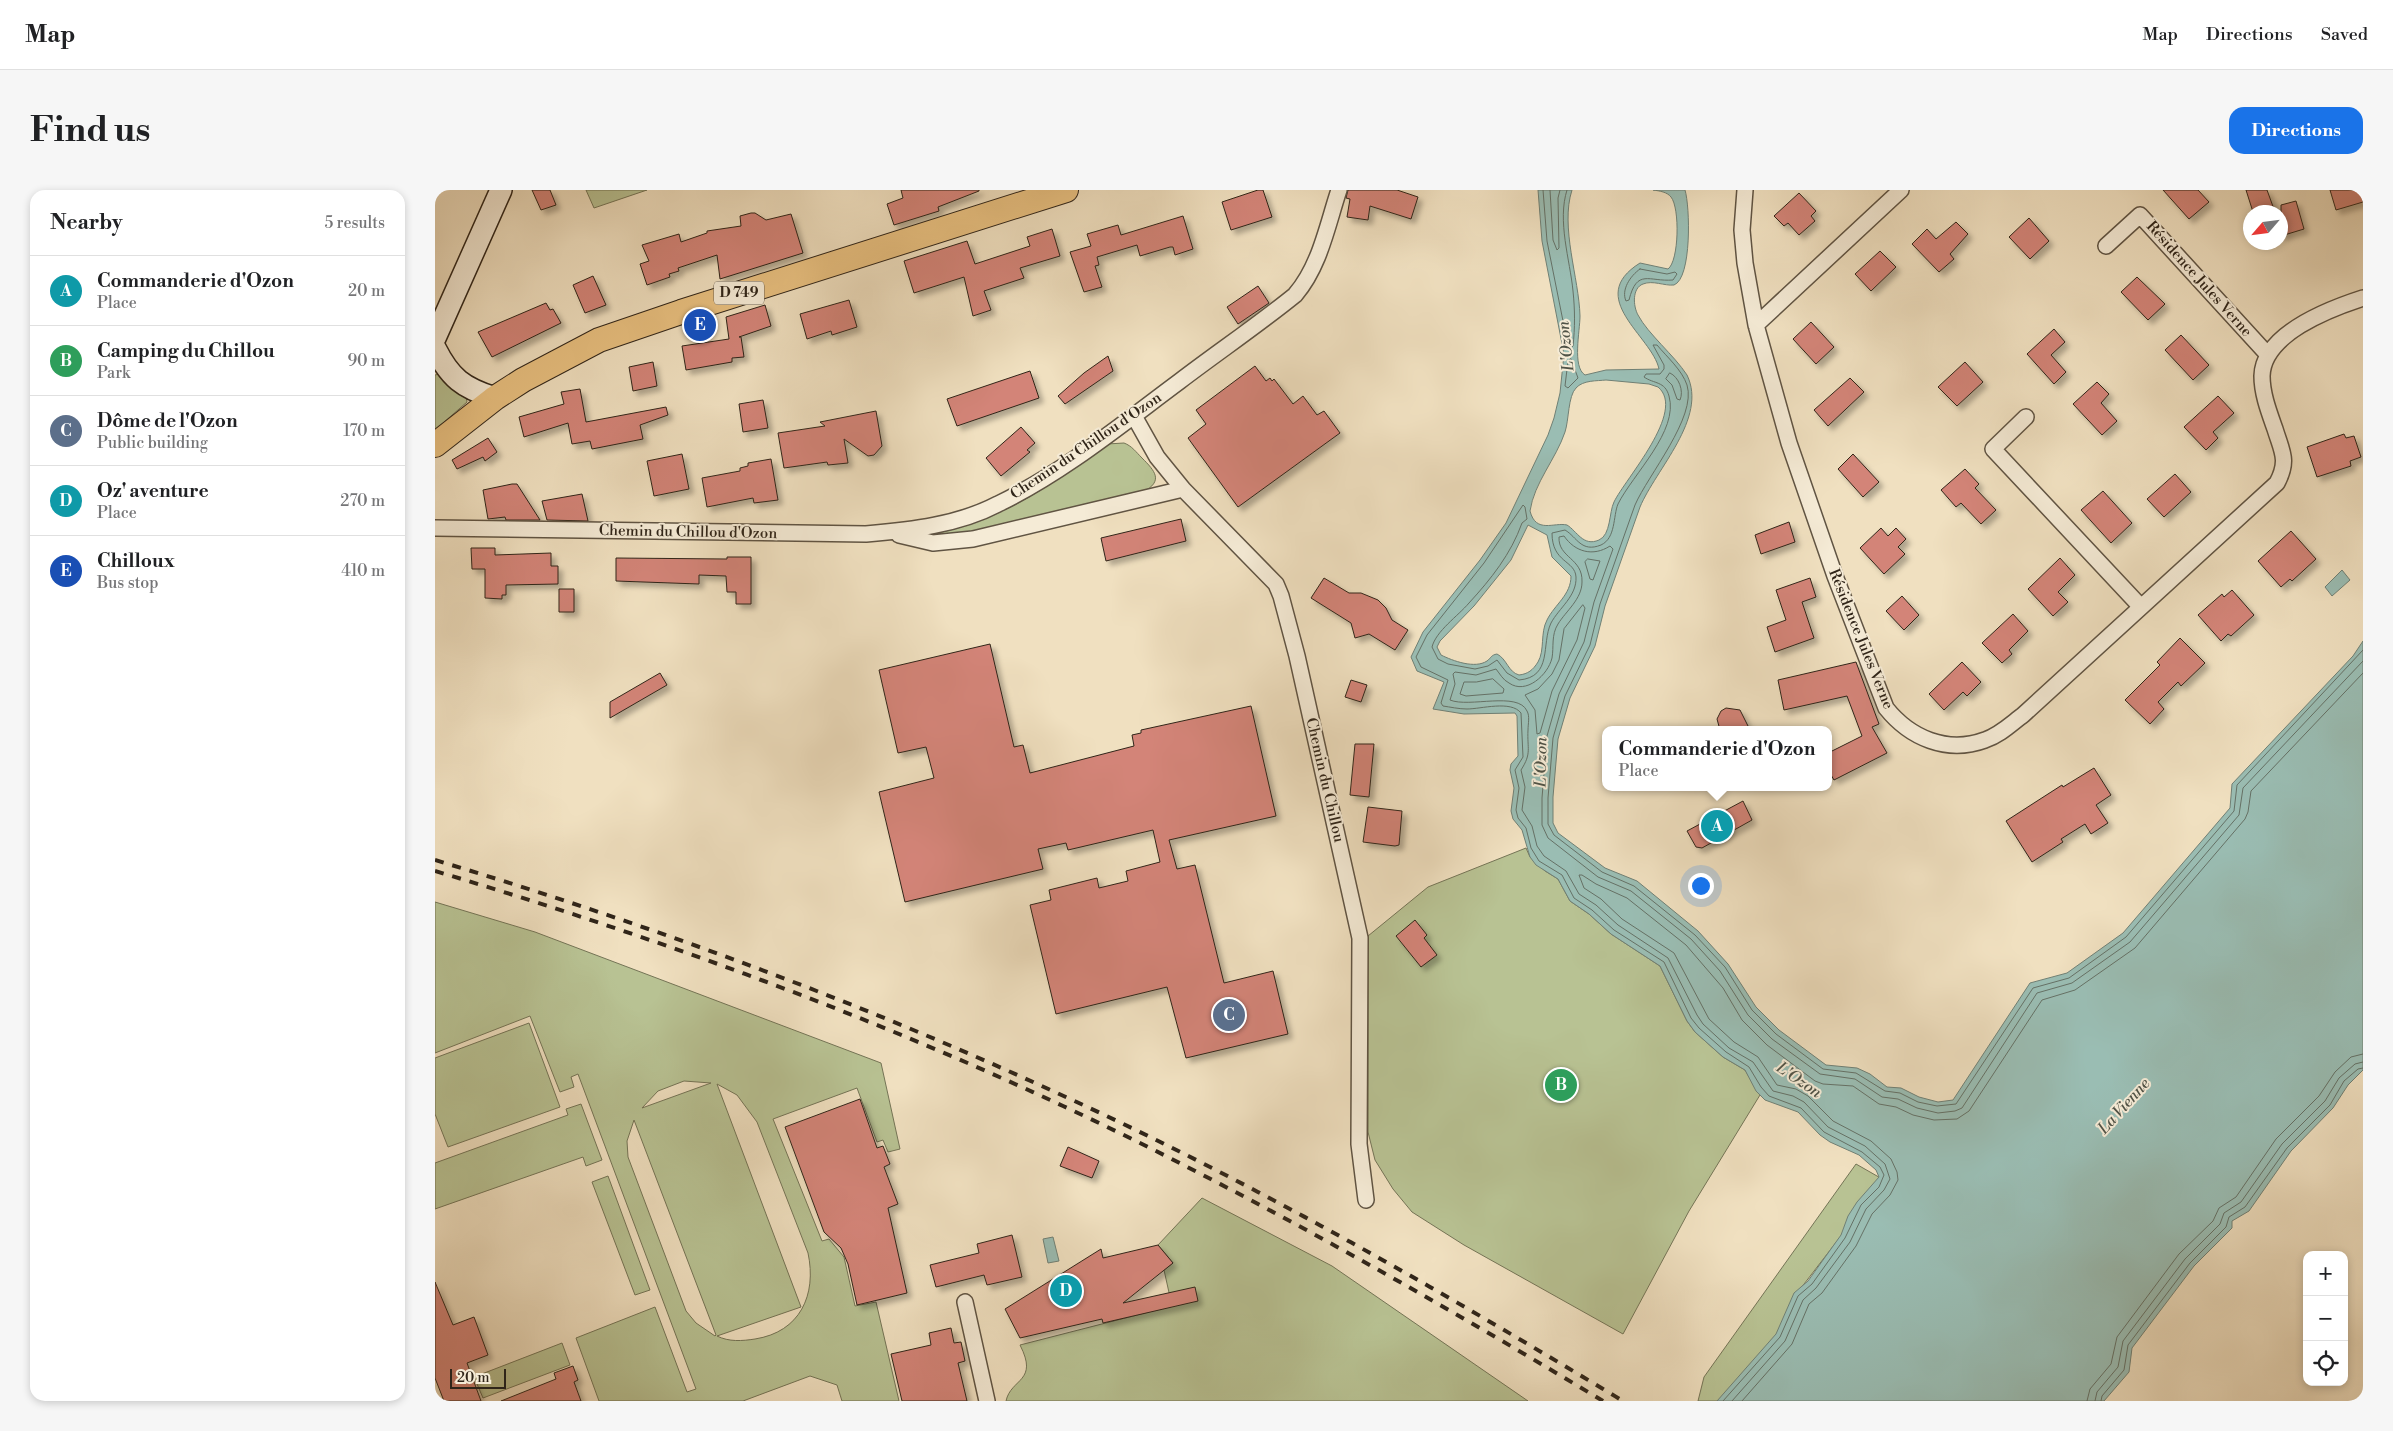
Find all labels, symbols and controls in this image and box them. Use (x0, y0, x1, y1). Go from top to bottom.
text: Map (25, 20, 75, 50)
text: Map (2142, 23, 2178, 46)
text: Directions (2206, 23, 2293, 46)
text: Saved (2321, 23, 2368, 46)
button: Directions (2229, 107, 2363, 154)
text: Find us (30, 109, 150, 152)
north arrow (2243, 205, 2288, 250)
text: Nearby (50, 210, 123, 236)
text: 5 results (324, 213, 385, 233)
street label: Résidence Jules Verne (2142, 217, 2256, 341)
text: Commanderie d'Ozon (97, 269, 294, 293)
text: A (60, 281, 72, 301)
text: 20 m (348, 281, 385, 301)
road number: D 749 (714, 282, 764, 305)
text: Place (97, 293, 137, 313)
pin: E (684, 306, 716, 344)
water label: L'Ozon (1553, 319, 1579, 373)
text: Camping du Chillou (97, 339, 275, 363)
text: B (60, 351, 72, 371)
text: 90 m (347, 351, 385, 371)
text: Park (97, 363, 130, 383)
street label: Chemin du Chillou d'Ozon (1007, 388, 1165, 504)
text: Dôme de l'Ozon (97, 409, 238, 433)
text: C (60, 421, 72, 441)
text: 170 m (343, 421, 385, 441)
text: Public building (97, 433, 208, 453)
text: Oz' aventure (97, 479, 209, 503)
text: D (60, 491, 72, 511)
text: 270 m (340, 491, 385, 511)
text: Place (97, 503, 137, 523)
street label: Chemin du Chillou d'Ozon (599, 521, 777, 543)
text: Chilloux (97, 549, 175, 573)
text: E (60, 561, 72, 581)
text: 410 m (341, 561, 385, 581)
street label: Résidence Jules Verne (1824, 566, 1898, 712)
text: Bus stop (97, 573, 159, 593)
street label: Chemin du Chillou (1301, 716, 1349, 845)
popup (1602, 726, 1832, 791)
water label: L'Ozon (1531, 736, 1551, 788)
text: Commanderie d'Ozon (1619, 737, 1815, 761)
text: Place (1619, 761, 1659, 781)
pin: A (1701, 807, 1733, 845)
your location (1688, 873, 1714, 899)
pin: C (1213, 996, 1245, 1034)
water label: L'Ozon (1772, 1057, 1826, 1103)
pin: B (1545, 1066, 1577, 1104)
water label: La Vienne (2093, 1074, 2155, 1139)
map controls (2303, 1251, 2348, 1386)
button: + (2303, 1251, 2348, 1296)
pin: D (1050, 1272, 1082, 1310)
button: − (2303, 1296, 2348, 1341)
button: locate (2303, 1341, 2348, 1386)
scale bar (450, 1366, 506, 1389)
text: 20 m (457, 1369, 489, 1387)

